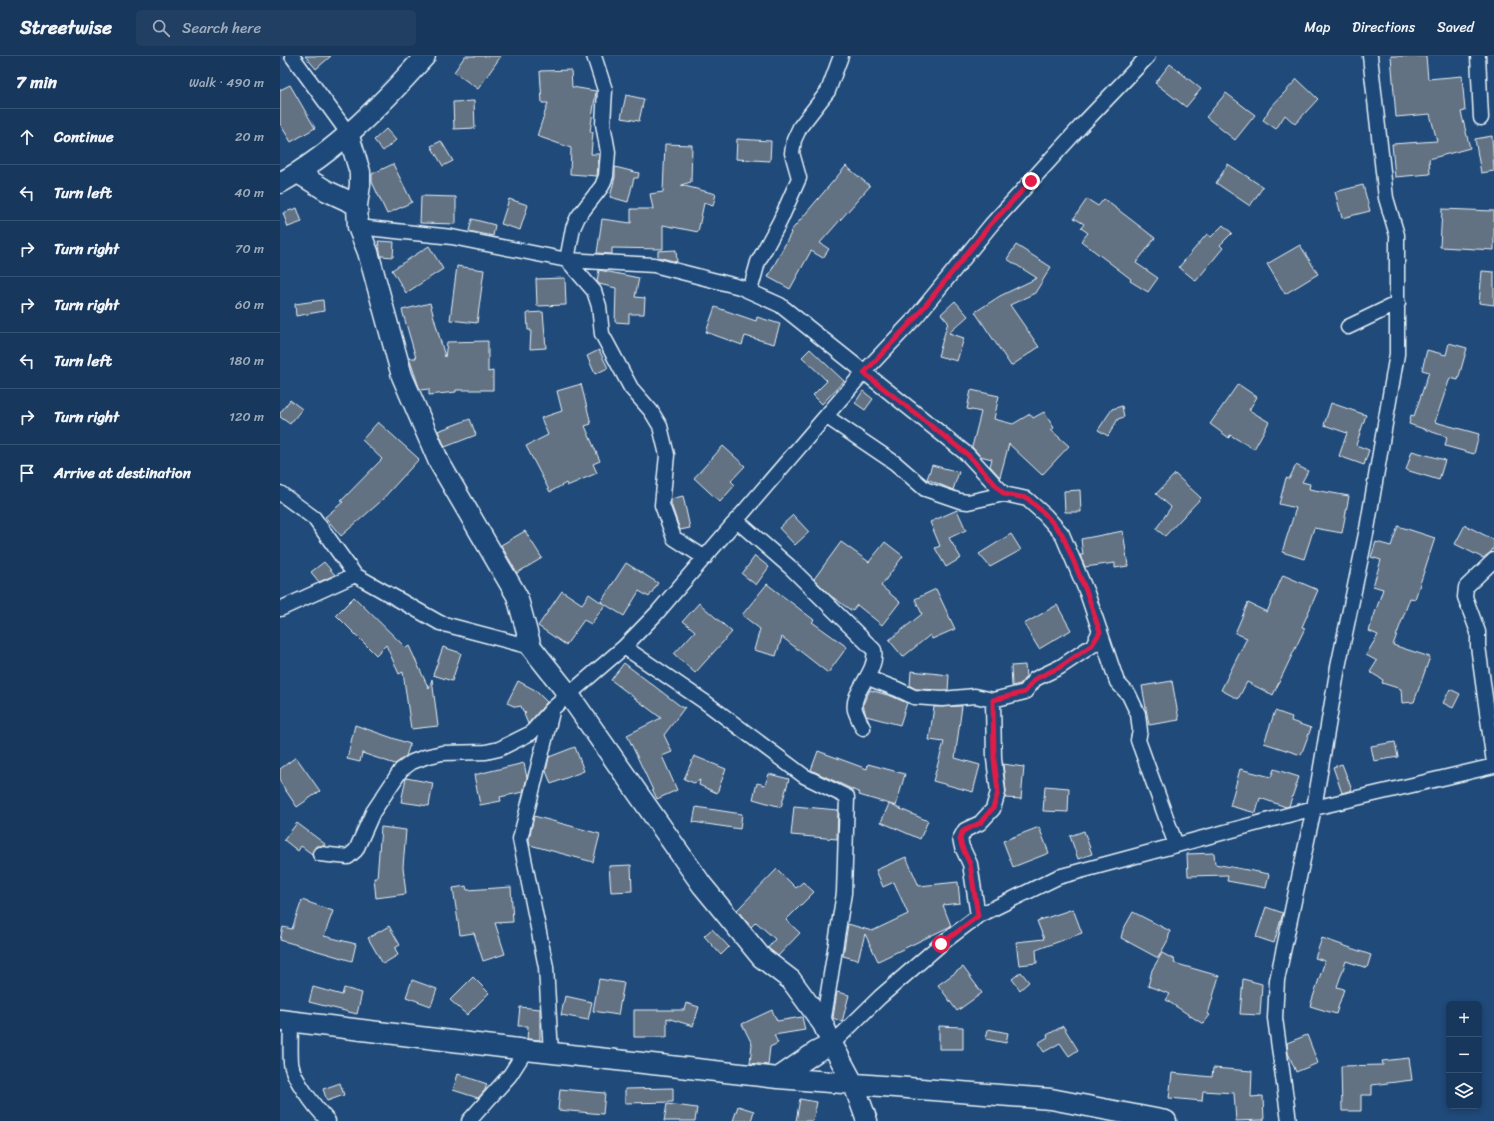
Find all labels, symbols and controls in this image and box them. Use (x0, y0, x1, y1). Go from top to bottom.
search box (136, 10, 416, 46)
text: Streetwise (20, 11, 112, 44)
text: Search here (182, 15, 261, 41)
text: Map (1304, 15, 1330, 40)
text: Directions (1352, 15, 1415, 40)
text: Saved (1437, 15, 1474, 40)
icon: search (150, 17, 172, 39)
text: 7 min (16, 67, 57, 97)
text: Walk · 490 m (189, 71, 264, 94)
text: Continue (54, 124, 114, 150)
text: 20 m (235, 125, 264, 148)
icon: ahead (16, 126, 38, 148)
route end (1022, 172, 1040, 190)
text: Turn left (54, 180, 112, 206)
text: 40 m (234, 181, 264, 204)
icon: left (16, 182, 38, 204)
text: Turn right (54, 236, 119, 262)
text: 70 m (235, 237, 264, 260)
icon: right (16, 238, 38, 260)
text: Turn right (54, 292, 119, 318)
text: 60 m (235, 293, 264, 316)
icon: right (16, 294, 38, 316)
text: Turn left (54, 348, 112, 374)
text: 180 m (229, 349, 264, 372)
icon: left (16, 350, 38, 372)
text: Turn right (54, 404, 119, 430)
text: 120 m (229, 405, 264, 428)
icon: right (16, 406, 38, 428)
text: Arrive at destination (54, 460, 191, 486)
icon: arrive (16, 462, 38, 484)
route start (932, 935, 950, 953)
map controls (1446, 1001, 1482, 1109)
button: + (1446, 1001, 1482, 1037)
button: − (1446, 1037, 1482, 1073)
button: layers (1446, 1073, 1482, 1109)

